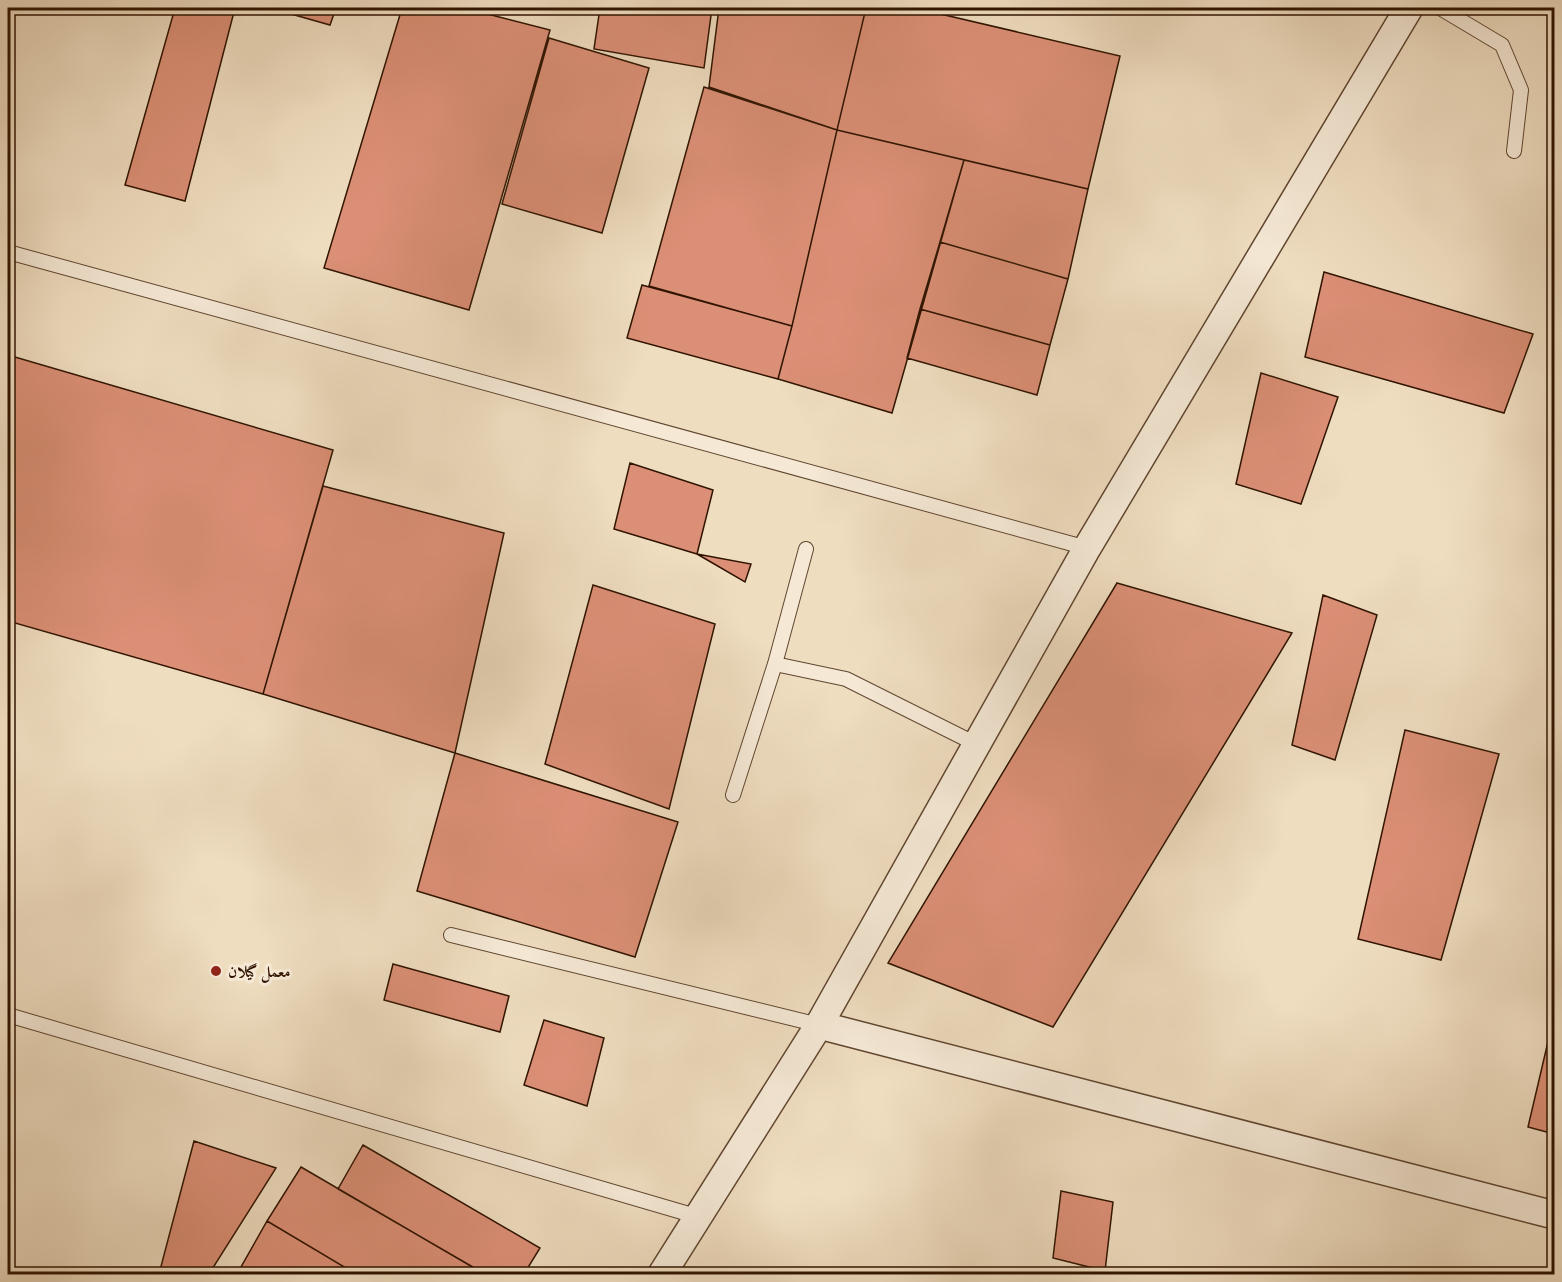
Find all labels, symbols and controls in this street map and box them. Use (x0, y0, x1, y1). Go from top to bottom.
place label: معمل گیلان (228, 962, 291, 983)
marker: معمل گیلان (209, 964, 223, 978)

